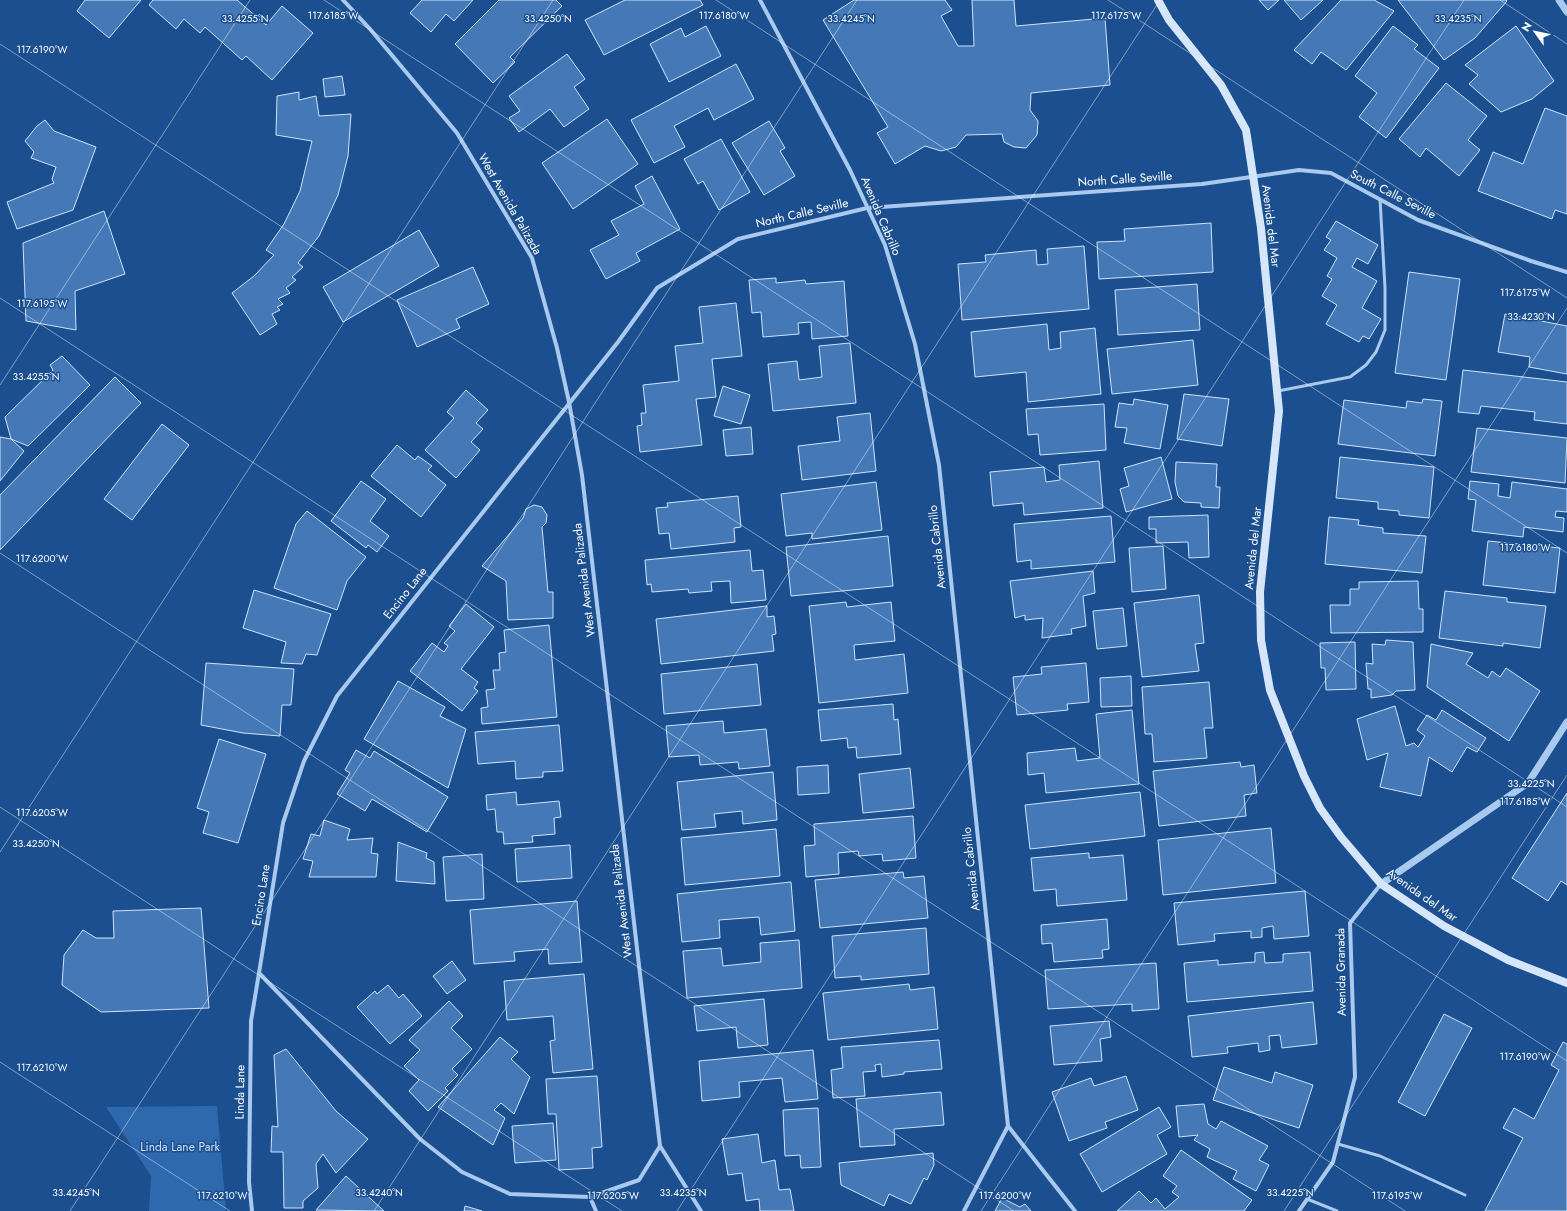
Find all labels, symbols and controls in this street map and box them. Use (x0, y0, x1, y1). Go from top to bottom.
text: 117.6185°W (308, 8, 358, 23)
text: 117.6180°W (699, 8, 749, 23)
text: 117.6175°W (1091, 8, 1141, 23)
text: 33.4255°N (221, 11, 269, 26)
text: 33.4250°N (524, 11, 572, 26)
text: 33.4245°N (827, 11, 875, 26)
text: 33.4235°N (1435, 11, 1481, 26)
north arrow (1515, 12, 1555, 52)
text: N (1518, 19, 1536, 35)
text: 117.6190°W (17, 42, 68, 57)
street label: West Avenida Palizada (474, 150, 547, 258)
street label: South Calle Seville (1347, 165, 1439, 223)
street label: North Calle Seville (1077, 167, 1173, 191)
street label: Avenida Cabrillo (856, 174, 906, 259)
street label: Avenida del Mar (1257, 184, 1285, 269)
street label: North Calle Seville (754, 194, 850, 232)
text: 117.6175°W (1500, 285, 1550, 300)
text: 117.6195°W (17, 296, 67, 311)
text: 33.4230°N (1507, 309, 1555, 324)
text: 33.4255°N (12, 369, 60, 384)
street label: Avenida Cabrillo (924, 504, 950, 590)
street label: Avenida del Mar (1240, 505, 1266, 590)
street label: West Avenida Palizada (568, 522, 600, 638)
text: 117.6180°W (1500, 540, 1550, 555)
text: 117.6200°W (16, 551, 68, 566)
street label: Encino Lane (379, 563, 431, 623)
text: 33.4225°N (1507, 776, 1555, 791)
text: 117.6185°W (1500, 794, 1550, 809)
text: 117.6205°W (16, 805, 68, 820)
street label: Avenida Cabrillo (958, 826, 984, 912)
text: 33.4250°N (12, 836, 60, 851)
street label: West Avenida Palizada (605, 843, 637, 959)
street label: Encino Lane (247, 863, 275, 927)
street label: Avenida del Mar (1383, 864, 1462, 927)
street label: Avenida Granada (1331, 928, 1351, 1016)
text: 117.6190°W (1500, 1049, 1551, 1064)
text: 117.6210°W (17, 1060, 68, 1075)
street label: Linda Lane (231, 1065, 249, 1119)
park label: Linda Lane Park (140, 1138, 221, 1156)
text: 33.4245°N (52, 1185, 100, 1200)
text: 33.4240°N (355, 1185, 403, 1200)
text: 33.4235°N (660, 1185, 706, 1200)
text: 33.4225°N (1266, 1185, 1314, 1200)
text: 117.6210°W (197, 1188, 248, 1203)
text: 117.6205°W (587, 1188, 639, 1203)
text: 117.6200°W (979, 1188, 1031, 1203)
text: 117.6195°W (1372, 1188, 1422, 1203)

